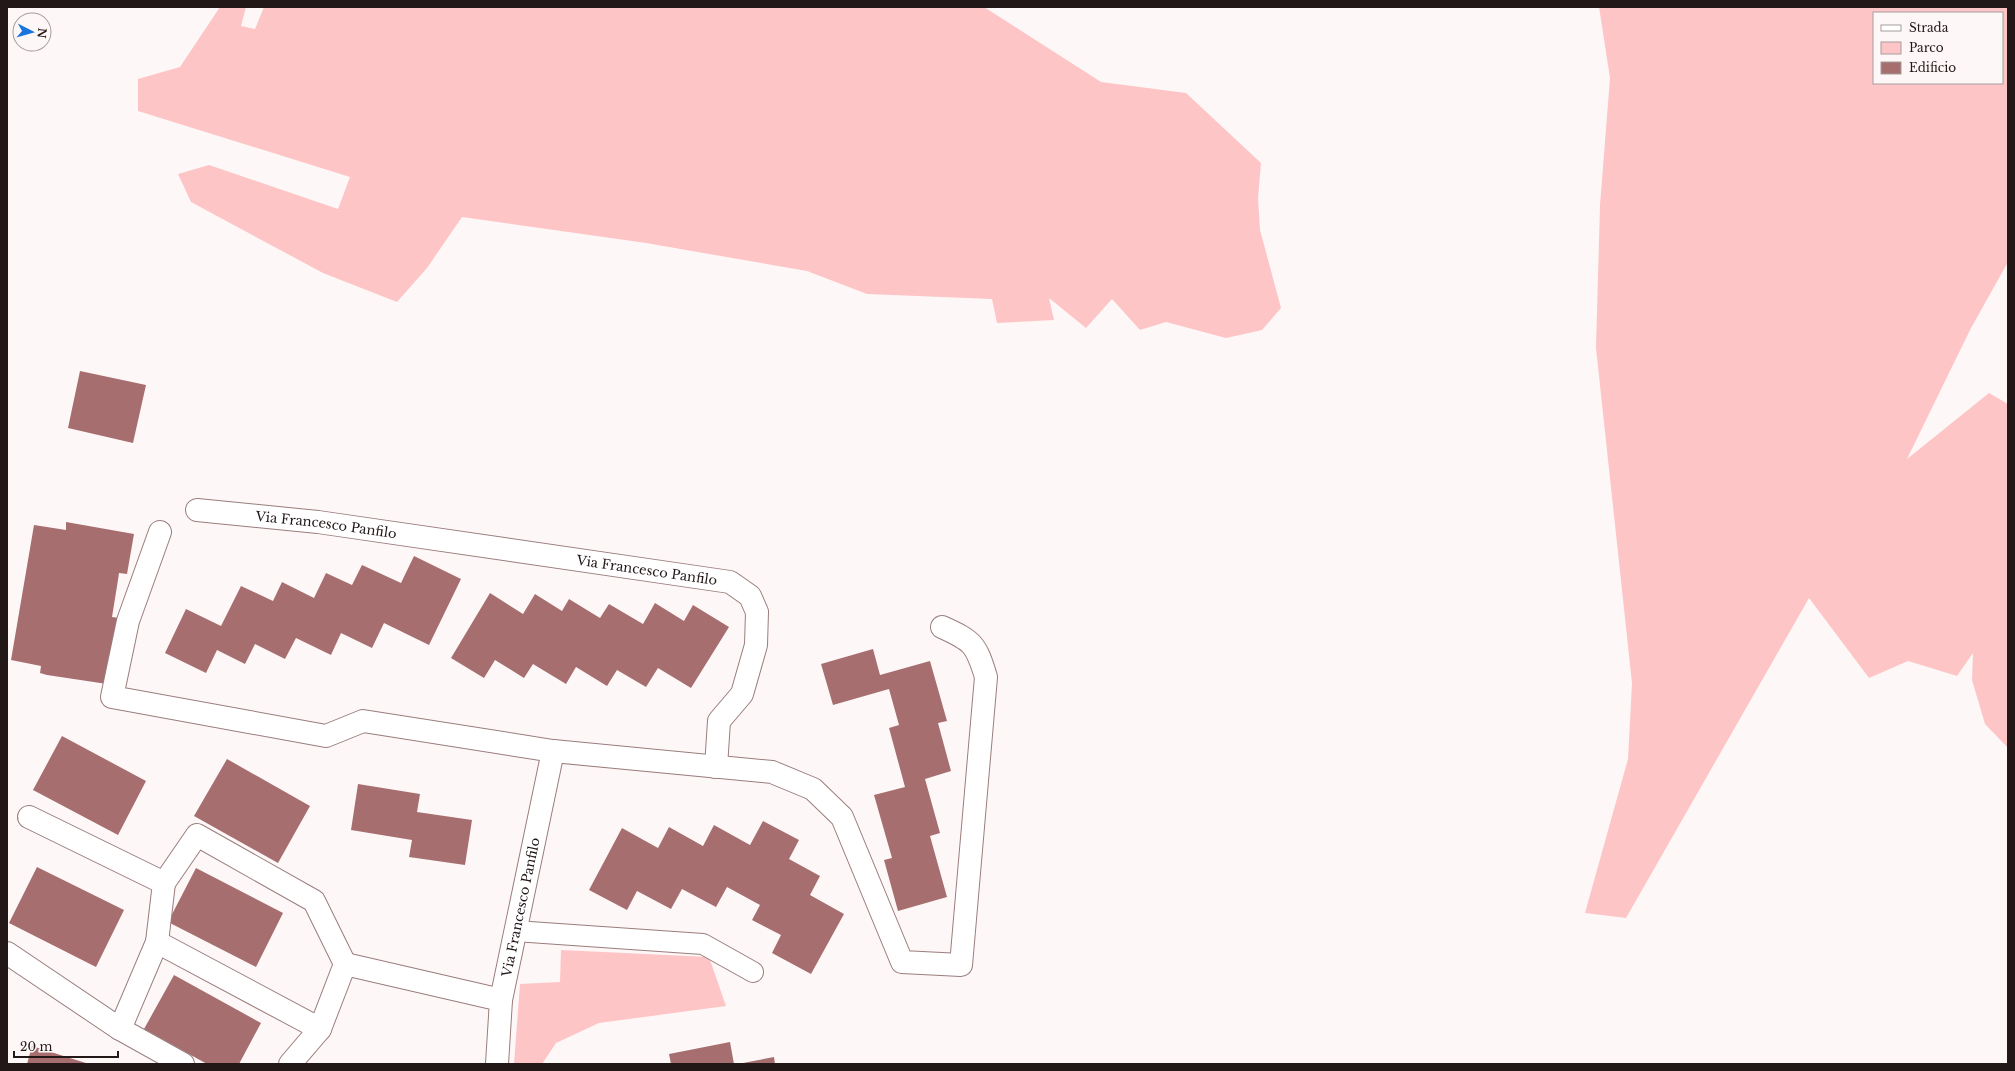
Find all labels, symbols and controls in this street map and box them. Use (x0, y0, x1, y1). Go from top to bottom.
north arrow (12, 12, 52, 52)
legend (1873, 12, 2003, 84)
text: Strada (1909, 20, 1949, 35)
text: N (34, 27, 49, 40)
text: Parco (1909, 40, 1944, 55)
text: Edificio (1909, 60, 1956, 75)
street label: Via Francesco Panfilo (254, 507, 398, 542)
street label: Via Francesco Panfilo (574, 551, 718, 589)
street label: Via Francesco Panfilo (497, 836, 543, 979)
scale bar (14, 1033, 118, 1059)
text: 20 m (20, 1039, 52, 1054)

